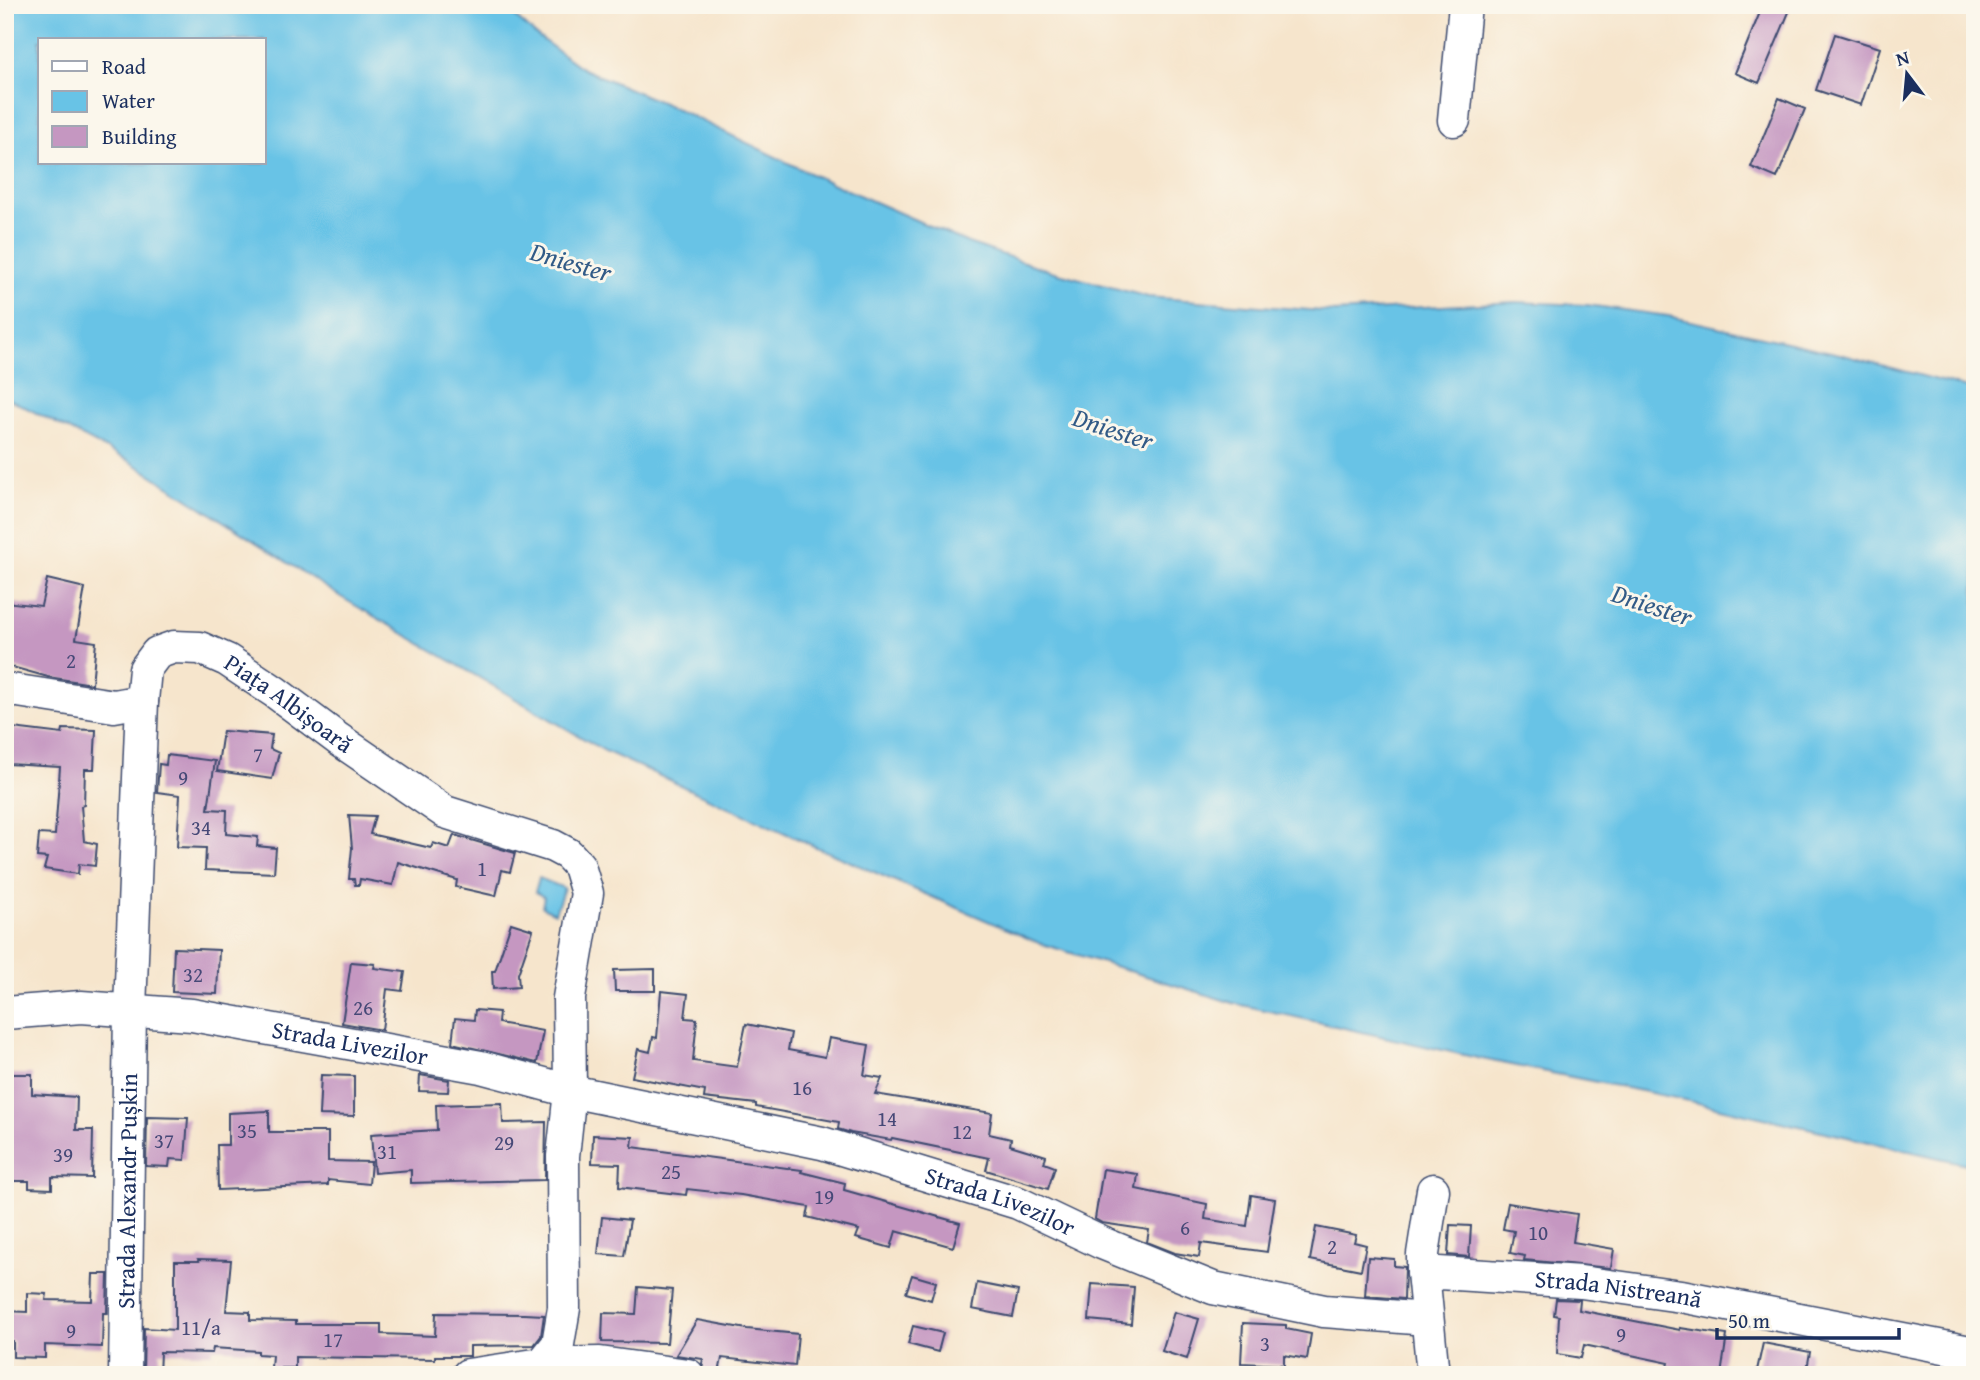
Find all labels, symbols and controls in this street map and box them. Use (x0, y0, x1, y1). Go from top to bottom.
legend (38, 38, 266, 164)
north arrow (1871, 38, 1941, 108)
text: N (1892, 42, 1913, 73)
text: Road (102, 51, 147, 82)
text: Water (102, 85, 155, 116)
text: Building (102, 121, 177, 152)
water label: Dniester (525, 231, 617, 292)
water label: Dniester (1067, 397, 1160, 460)
water label: Dniester (1606, 573, 1699, 636)
house number: 2 (66, 645, 76, 676)
street label: Piața Albișoară (218, 645, 361, 762)
house number: 7 (253, 739, 263, 770)
house number: 9 (178, 762, 188, 793)
house number: 34 (191, 812, 211, 843)
house number: 1 (477, 853, 487, 884)
house number: 32 (183, 959, 203, 990)
house number: 26 (353, 992, 373, 1023)
street label: Strada Livezilor (269, 1012, 431, 1074)
street label: Strada Alexandr Pușkin (108, 1072, 146, 1309)
house number: 16 (792, 1072, 812, 1103)
house number: 14 (877, 1103, 897, 1134)
house number: 35 (237, 1115, 257, 1146)
house number: 12 (952, 1116, 972, 1147)
house number: 37 (154, 1125, 174, 1156)
house number: 29 (494, 1127, 514, 1158)
house number: 31 (377, 1136, 397, 1167)
house number: 39 (53, 1139, 73, 1170)
house number: 25 (661, 1156, 681, 1187)
street label: Strada Livezilor (921, 1158, 1081, 1245)
house number: 19 (814, 1181, 834, 1212)
house number: 6 (1180, 1212, 1190, 1243)
house number: 10 (1528, 1217, 1548, 1248)
house number: 2 (1327, 1231, 1337, 1262)
street label: Strada Nistreană (1534, 1261, 1705, 1317)
scale bar (1717, 1296, 1899, 1340)
text: 50 m (1728, 1305, 1770, 1336)
house number: 11/a (181, 1312, 221, 1343)
house number: 9 (66, 1315, 76, 1346)
house number: 9 (1616, 1319, 1626, 1350)
house number: 17 (323, 1324, 343, 1355)
house number: 3 (1260, 1328, 1270, 1359)

